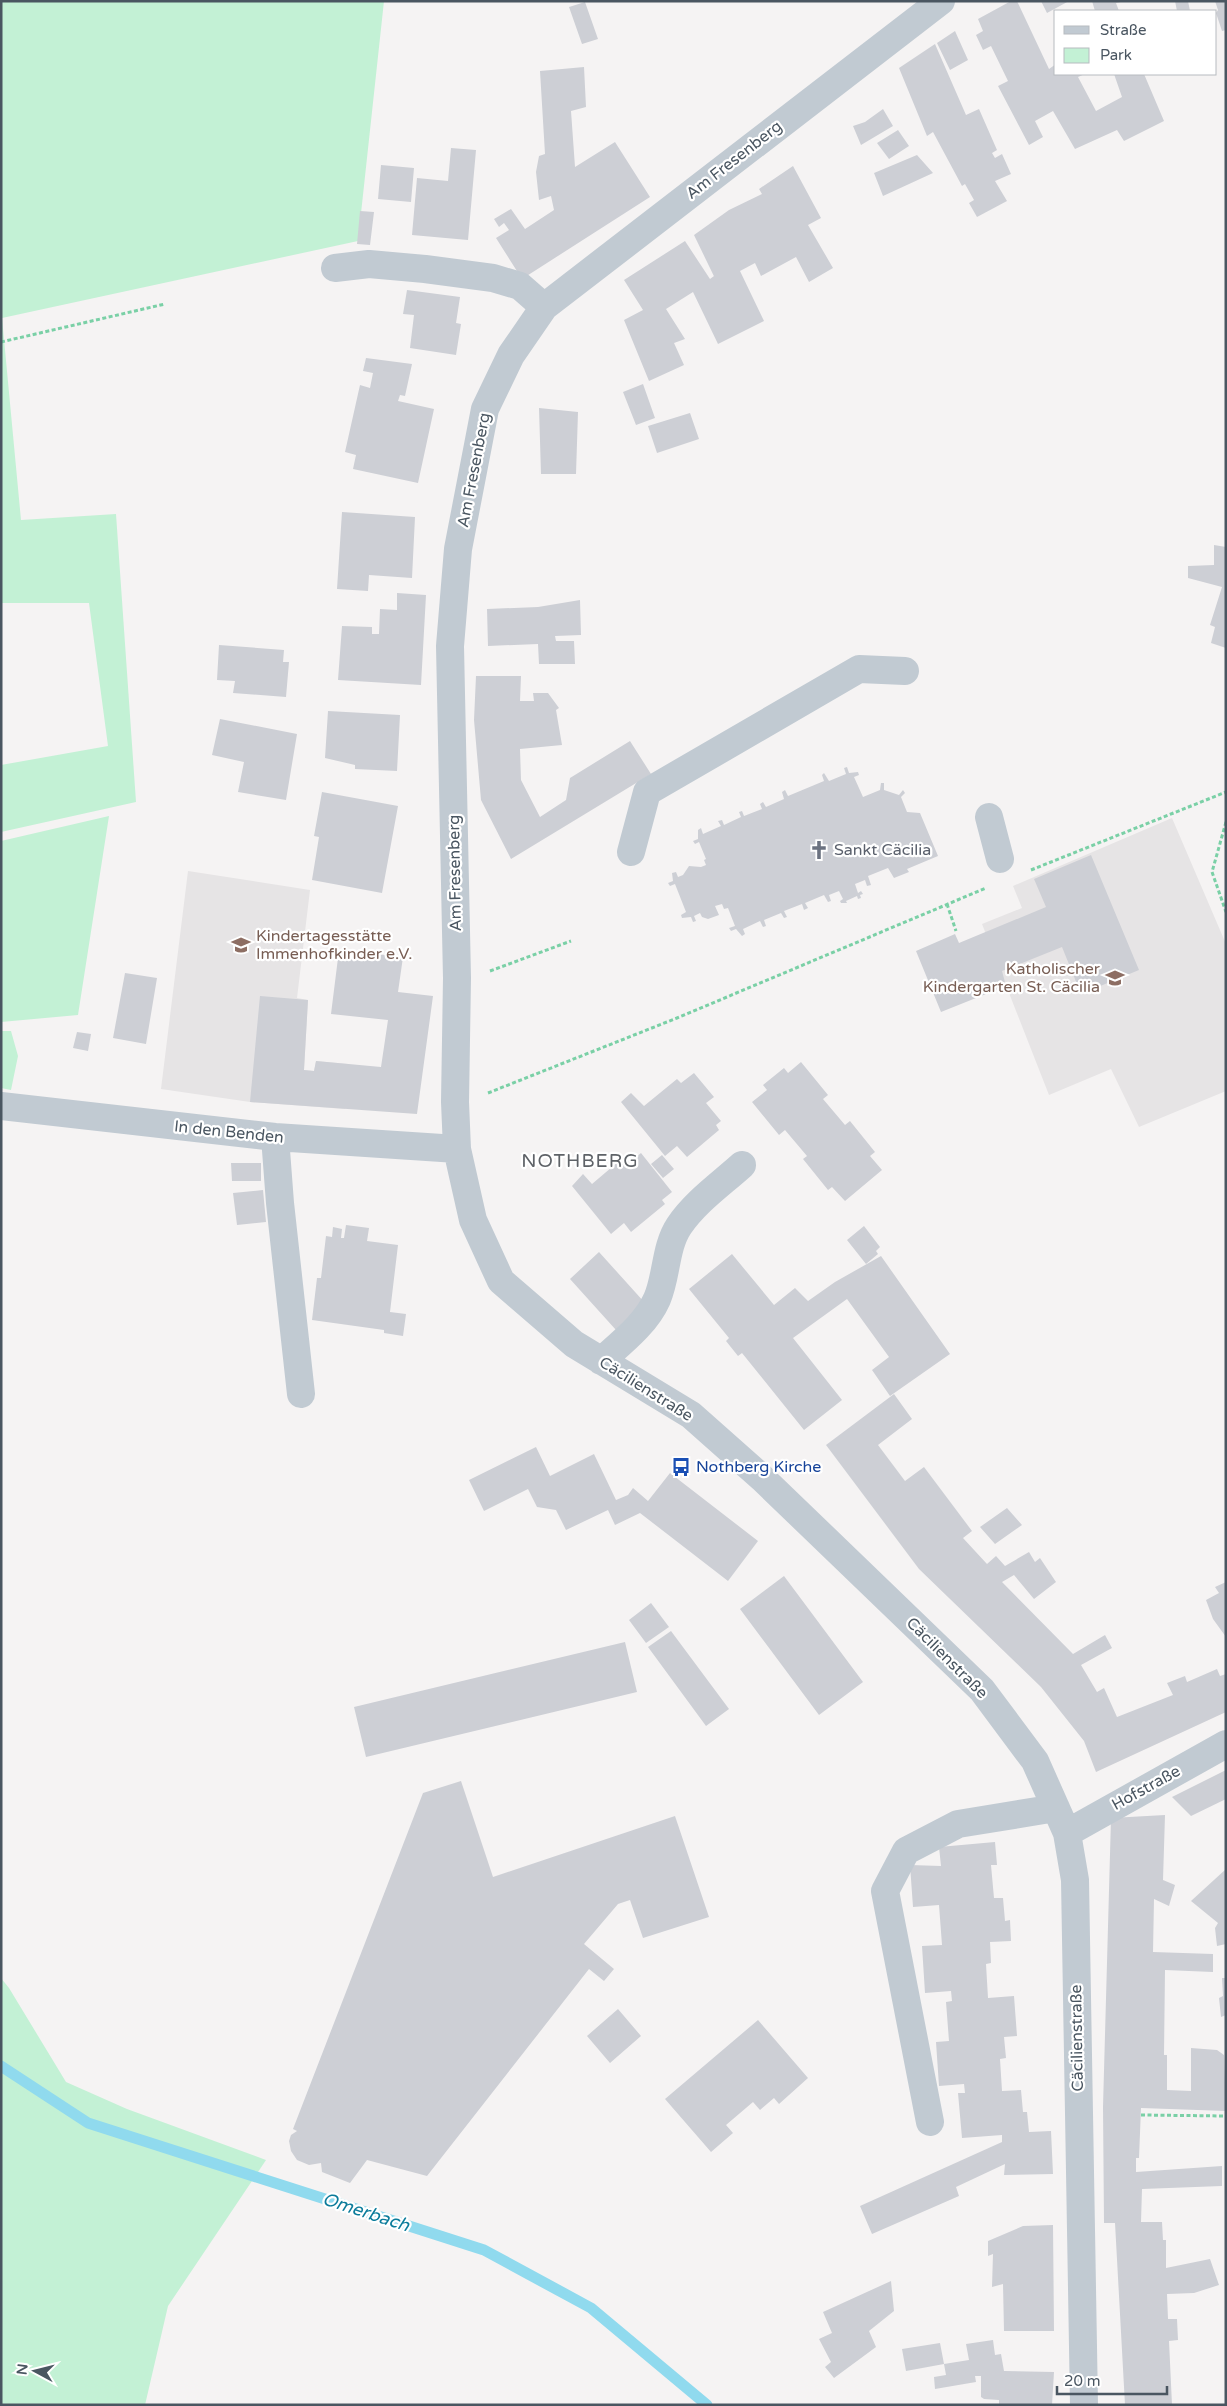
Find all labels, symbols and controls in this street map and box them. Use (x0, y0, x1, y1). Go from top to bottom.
legend (1054, 10, 1217, 75)
text: Straße (1100, 21, 1146, 39)
text: Park (1100, 46, 1132, 64)
street label: Am Fresenberg (682, 116, 786, 204)
street label: Am Fresenberg (453, 411, 495, 529)
street label: Am Fresenberg (444, 815, 466, 931)
church icon: Sankt Cäcilia (808, 839, 830, 861)
place label: Sankt Cäcilia (834, 840, 931, 860)
place label: Kindertagesstätte Immenhofkinder e.V. (256, 926, 412, 964)
school or university icon: Kindertagesstätte Immenhofkinder e.V. (230, 934, 252, 956)
place label: Katholischer Kindergarten St. Cäcilia (923, 959, 1101, 997)
school or university icon: Katholischer Kindergarten St. Cäcilia (1104, 967, 1126, 989)
street label: In den Benden (173, 1116, 285, 1148)
district label: NOTHBERG (521, 1150, 639, 1172)
street label: Cäcilienstraße (595, 1352, 697, 1426)
bus stop icon: Nothberg Kirche (670, 1456, 692, 1478)
place label: Nothberg Kirche (696, 1457, 821, 1477)
street label: Cäcilienstraße (902, 1613, 992, 1703)
street label: Hofstraße (1108, 1761, 1184, 1815)
street label: Cäcilienstraße (1066, 1984, 1088, 2092)
water label: Omerbach (320, 2188, 413, 2237)
north arrow (10, 2346, 60, 2396)
text: N (13, 2363, 32, 2376)
scale bar (1057, 2364, 1167, 2396)
text: 20 m (1064, 2372, 1101, 2390)

